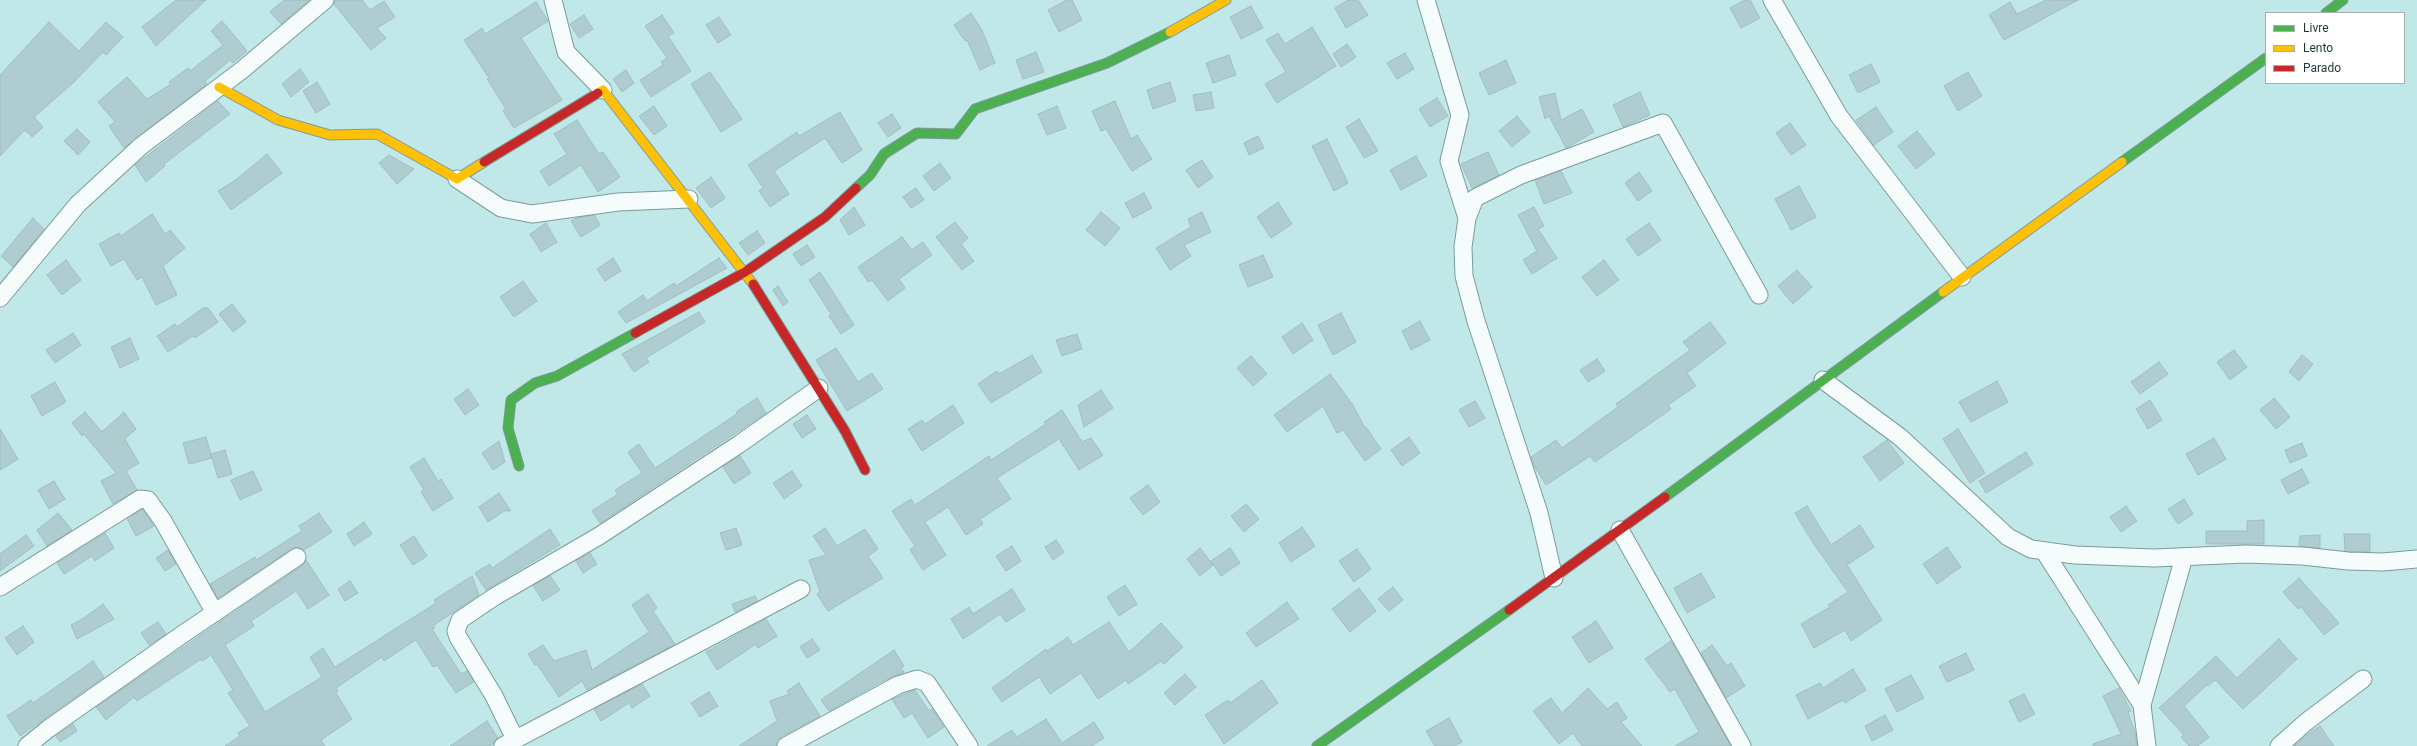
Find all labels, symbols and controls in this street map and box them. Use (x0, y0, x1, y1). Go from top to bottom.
legend (2265, 12, 2405, 84)
text: Livre (2303, 21, 2329, 35)
text: Lento (2303, 41, 2333, 55)
text: Parado (2303, 61, 2341, 75)

